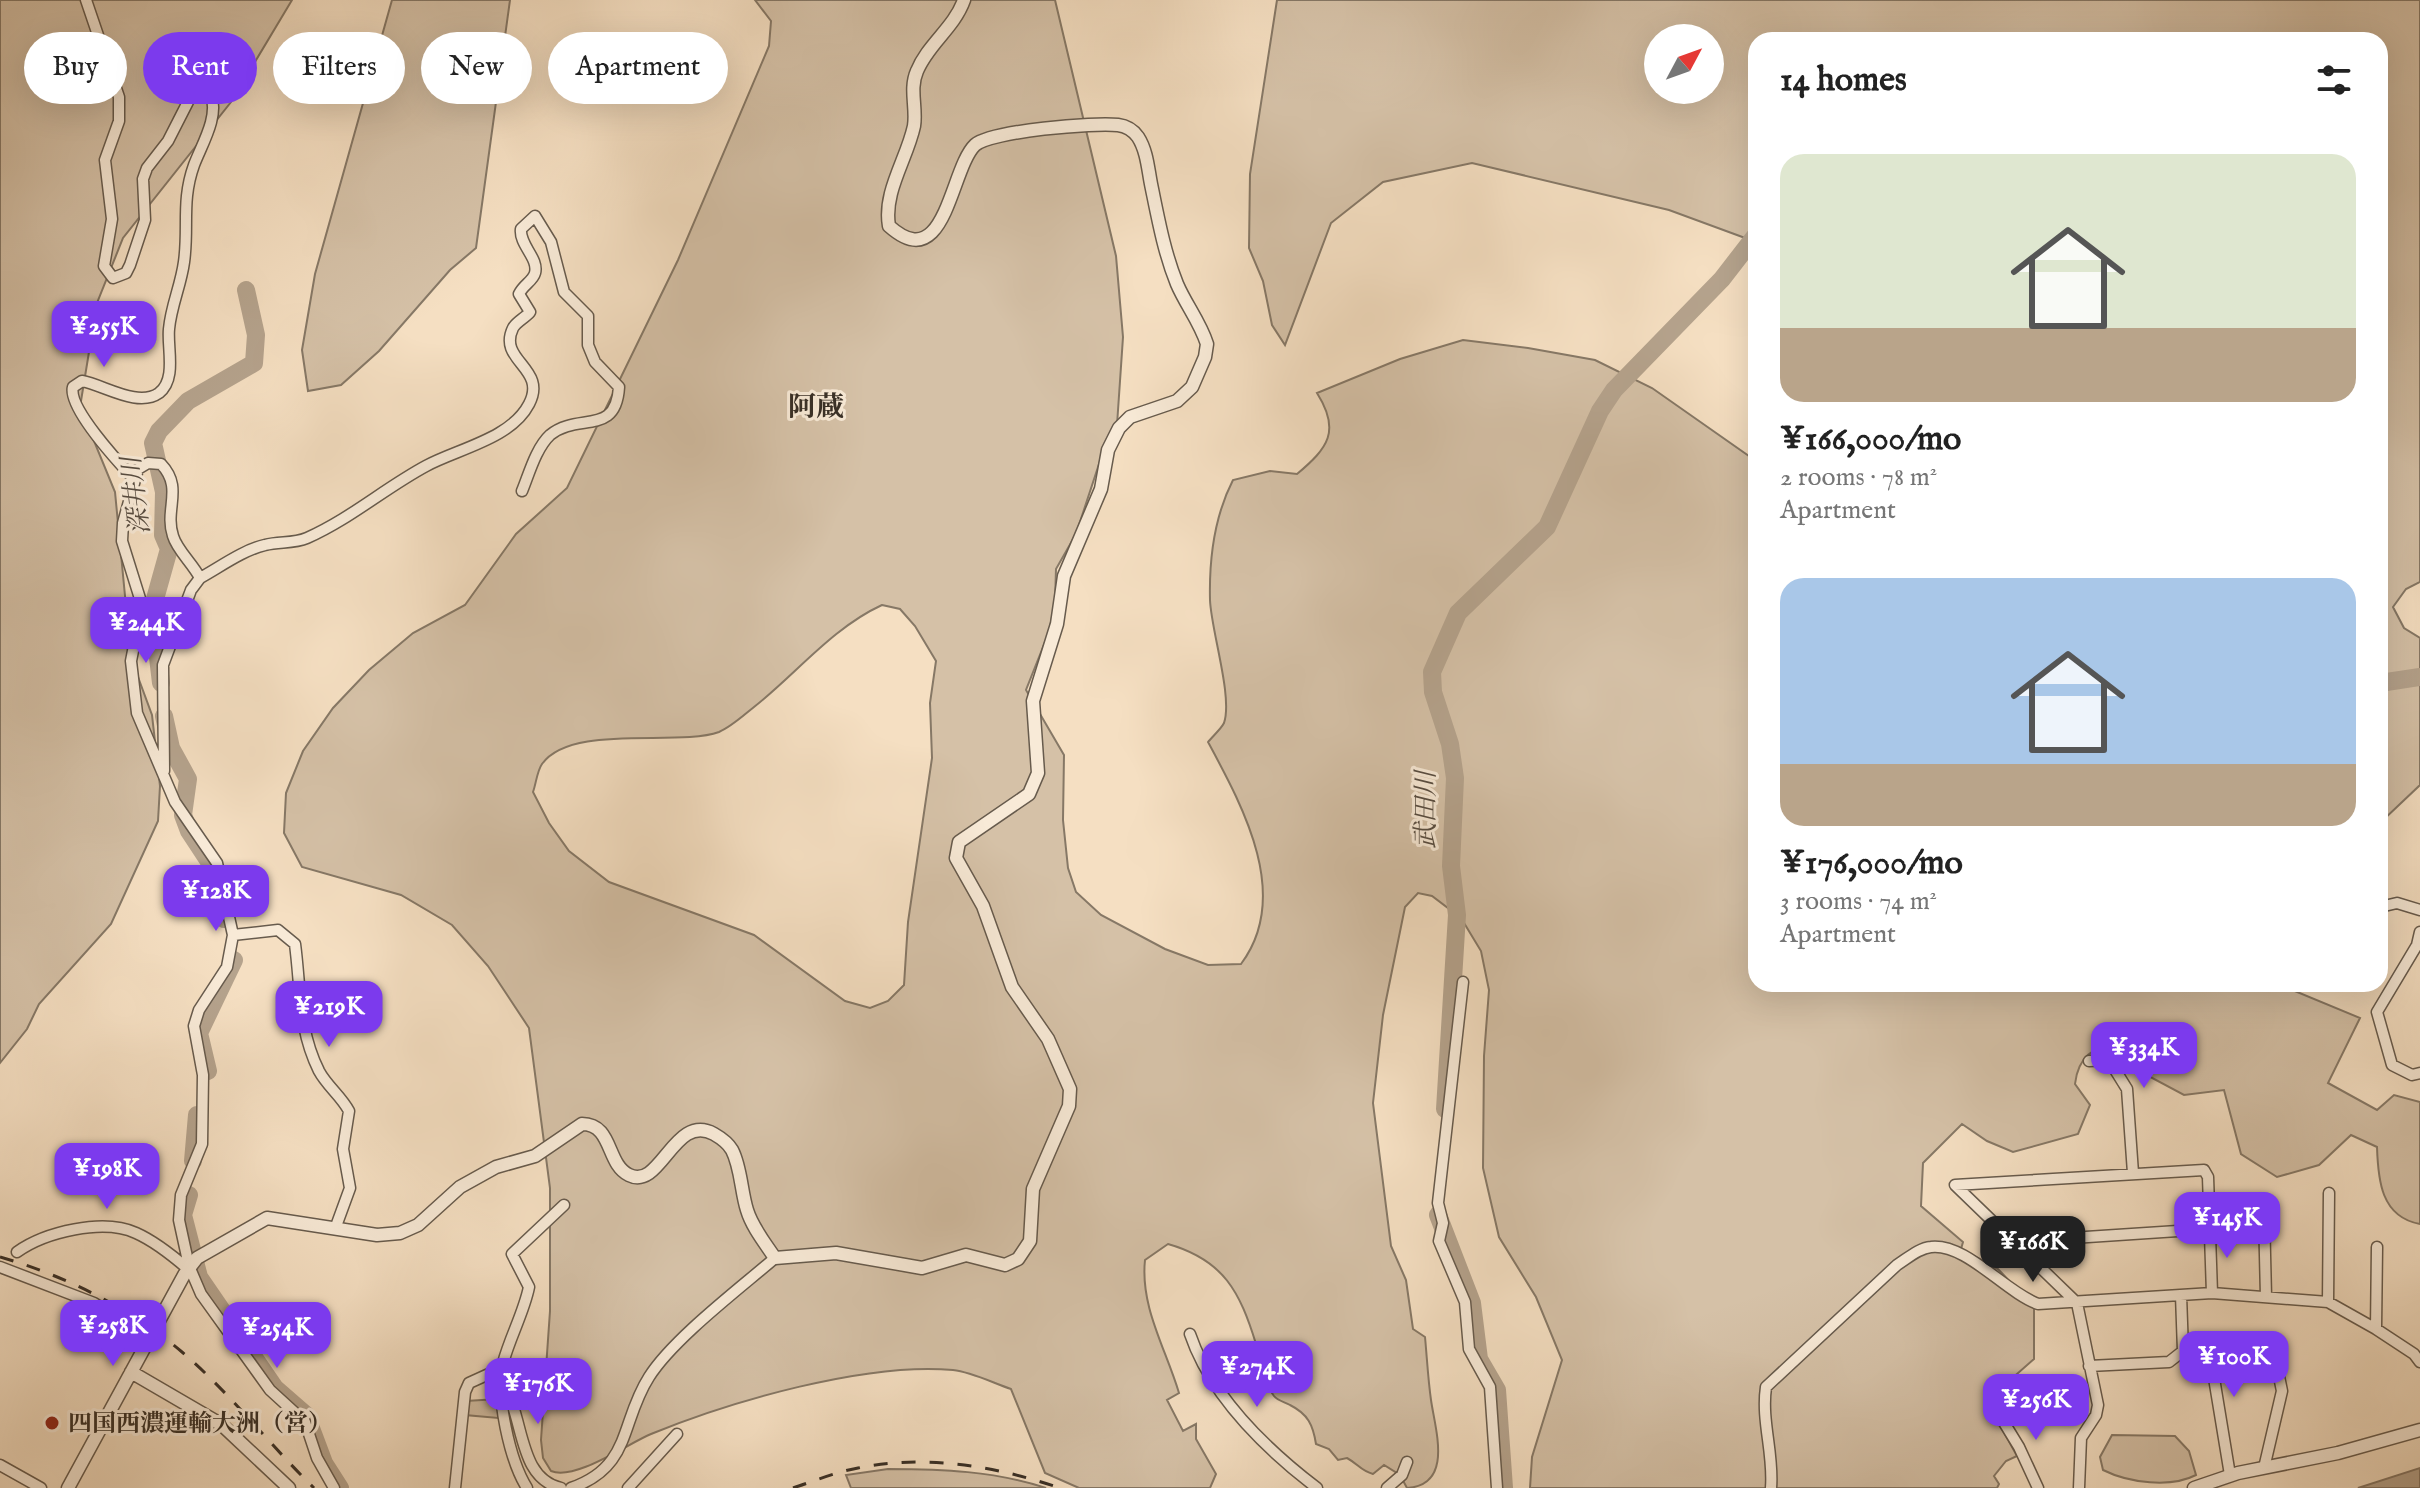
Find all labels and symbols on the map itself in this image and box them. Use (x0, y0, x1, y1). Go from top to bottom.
north arrow (1644, 24, 1724, 104)
pin: ¥255K (48, 301, 160, 369)
district label: 阿蔵 (788, 391, 844, 426)
water label: 深井川 (115, 452, 158, 537)
pin: ¥244K (90, 597, 202, 665)
water label: 武田川 (1410, 768, 1443, 849)
pin: ¥128K (160, 865, 272, 933)
pin: ¥219K (273, 981, 385, 1049)
pin: ¥334K (2088, 1022, 2200, 1090)
pin: ¥198K (51, 1143, 163, 1211)
pin: ¥145K (2171, 1192, 2283, 1260)
pin: ¥166K (1977, 1216, 2089, 1284)
pin: ¥258K (57, 1300, 169, 1368)
pin: ¥254K (221, 1302, 333, 1370)
pin: ¥100K (2178, 1331, 2290, 1399)
pin: ¥274K (1201, 1341, 1313, 1409)
pin: ¥176K (482, 1358, 594, 1426)
pin: ¥256K (1980, 1374, 2092, 1442)
place label: 四国西濃運輸大洲（営） (68, 1409, 332, 1440)
marker: 四国西濃運輸大洲（営） (43, 1414, 61, 1432)

